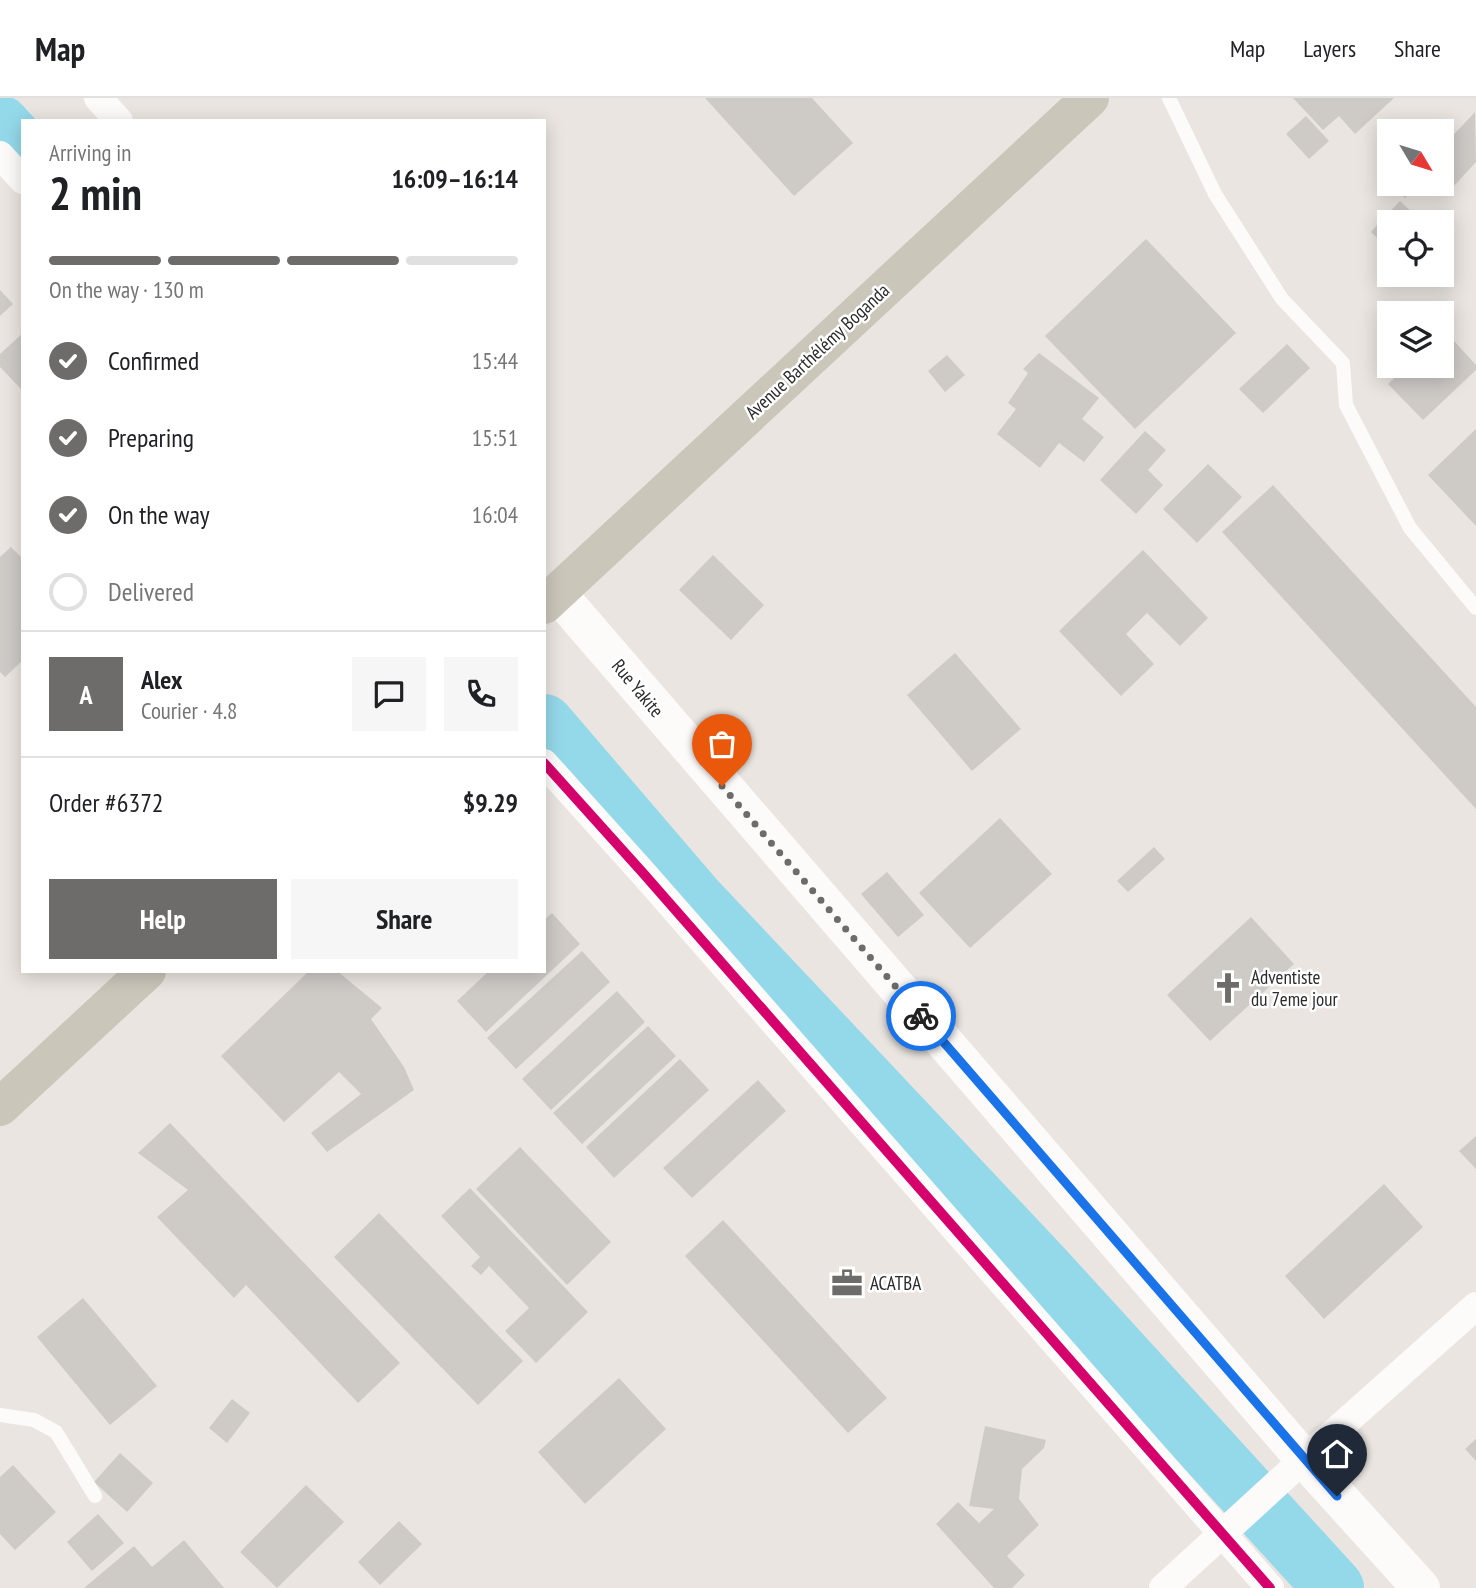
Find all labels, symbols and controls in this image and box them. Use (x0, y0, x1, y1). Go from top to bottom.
text: Map (35, 27, 85, 70)
text: Map (1230, 33, 1265, 64)
text: Layers (1303, 33, 1356, 64)
text: Share (1394, 33, 1441, 64)
north arrow (1377, 119, 1454, 196)
map controls (1377, 119, 1454, 378)
text: Arriving in (49, 138, 131, 167)
text: 16:09–16:14 (391, 162, 518, 195)
text: 2 min (49, 163, 142, 223)
button: locate (1377, 210, 1454, 287)
text: On the way · 130 m (49, 275, 204, 304)
street label: Avenue Barthélémy Boganda (740, 278, 894, 424)
button: layers (1377, 301, 1454, 378)
icon: check (49, 342, 87, 380)
text: Confirmed (108, 344, 199, 377)
text: 15:44 (472, 346, 518, 375)
icon: check (49, 419, 87, 457)
text: Preparing (108, 421, 194, 454)
text: 15:51 (472, 423, 518, 452)
icon: check (49, 496, 87, 534)
text: On the way (108, 498, 210, 531)
text: 16:04 (472, 500, 518, 529)
text: Delivered (108, 575, 194, 608)
street label: Rue Yakite (607, 654, 669, 722)
button: chat (352, 657, 426, 731)
button: phone (444, 657, 518, 731)
text: Alex (141, 663, 182, 696)
text: A (79, 678, 93, 711)
text: Courier · 4.8 (141, 696, 237, 725)
pin (692, 714, 752, 786)
icon: bag (703, 725, 741, 763)
text: Order #6372 (49, 786, 164, 819)
text: $9.29 (463, 786, 518, 819)
button: Help (49, 879, 277, 959)
button: Share (291, 879, 518, 959)
place label: Adventiste du 7eme jour (1251, 965, 1338, 1011)
church icon: Adventiste du 7eme jour (1211, 971, 1245, 1005)
courier (886, 981, 956, 1051)
icon: bike (902, 997, 940, 1035)
office icon: ACATBA (830, 1266, 864, 1300)
place label: ACATBA (870, 1271, 921, 1295)
pin (1307, 1424, 1367, 1496)
icon: home (1318, 1435, 1356, 1473)

